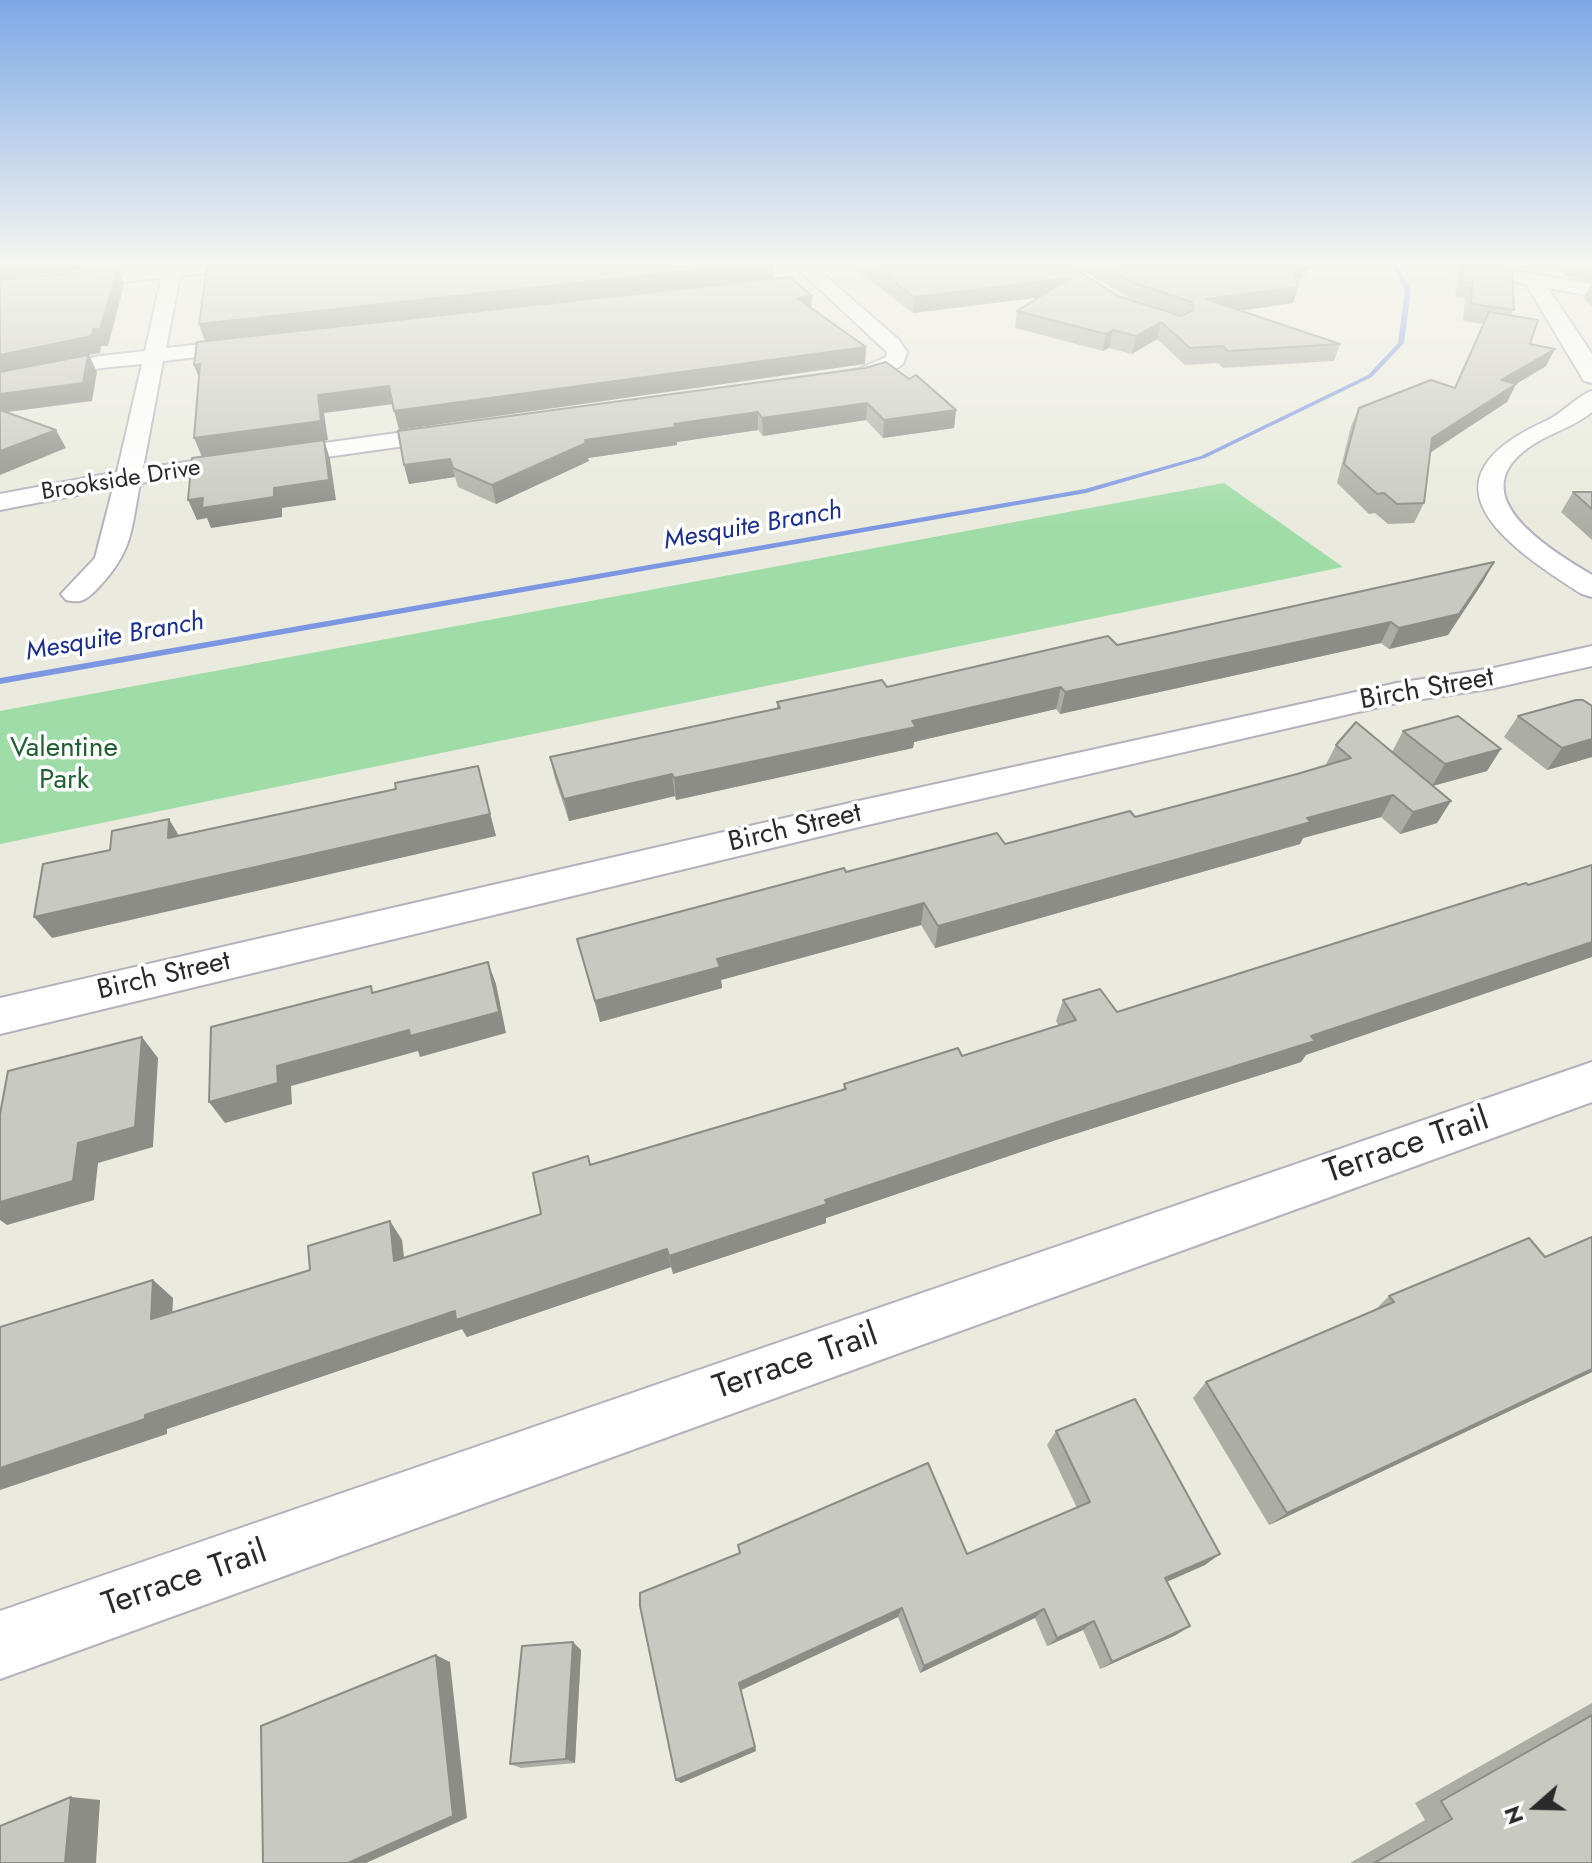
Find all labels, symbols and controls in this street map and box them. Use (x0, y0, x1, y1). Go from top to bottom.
street label: Brookside Drive (39, 454, 203, 508)
water label: Mesquite Branch (662, 496, 844, 558)
water label: Mesquite Branch (24, 607, 206, 669)
street label: Birch Street (1357, 662, 1497, 718)
park label: Valentine Park (10, 732, 118, 798)
street label: Birch Street (725, 797, 865, 861)
street label: Birch Street (94, 945, 234, 1009)
street label: Terrace Trail (1319, 1100, 1495, 1194)
street label: Terrace Trail (708, 1316, 884, 1410)
street label: Terrace Trail (97, 1533, 273, 1627)
north arrow (1496, 1767, 1576, 1847)
text: N (1495, 1802, 1531, 1829)

